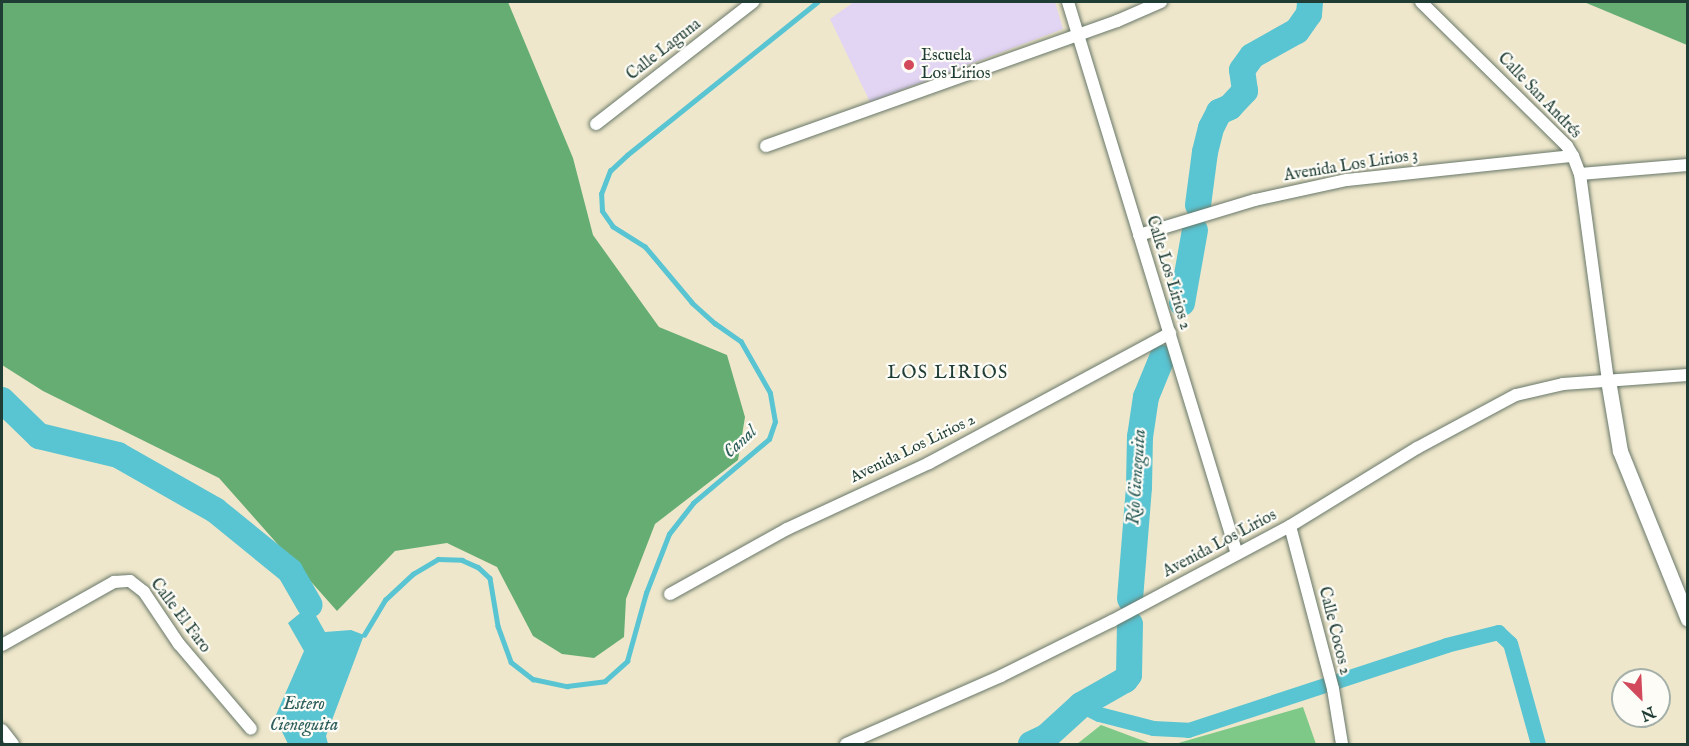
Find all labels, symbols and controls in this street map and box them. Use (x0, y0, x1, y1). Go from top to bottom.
street label: Calle Laguna (623, 15, 705, 85)
place label: Escuela Los Lirios (921, 46, 990, 84)
street label: Calle San Andrés (1493, 49, 1585, 143)
marker: Escuela Los Lirios (902, 58, 916, 72)
street label: Avenida Los Lirios 3 (1283, 146, 1419, 186)
street label: Calle Los Lirios 2 (1142, 214, 1194, 332)
district label: LOS LIRIOS (887, 363, 1009, 385)
street label: Avenida Los Lirios 2 (847, 410, 979, 488)
water label: Canal (720, 422, 762, 464)
water label: Río Cieneguita (1124, 428, 1152, 526)
street label: Avenida Los Lirios (1160, 506, 1280, 582)
street label: Calle El Faro (146, 575, 214, 657)
street label: Calle Cocos 2 (1314, 585, 1354, 677)
north arrow (1611, 668, 1671, 728)
water label: Estero Cieneguita (270, 695, 338, 738)
text: N (1637, 701, 1658, 725)

